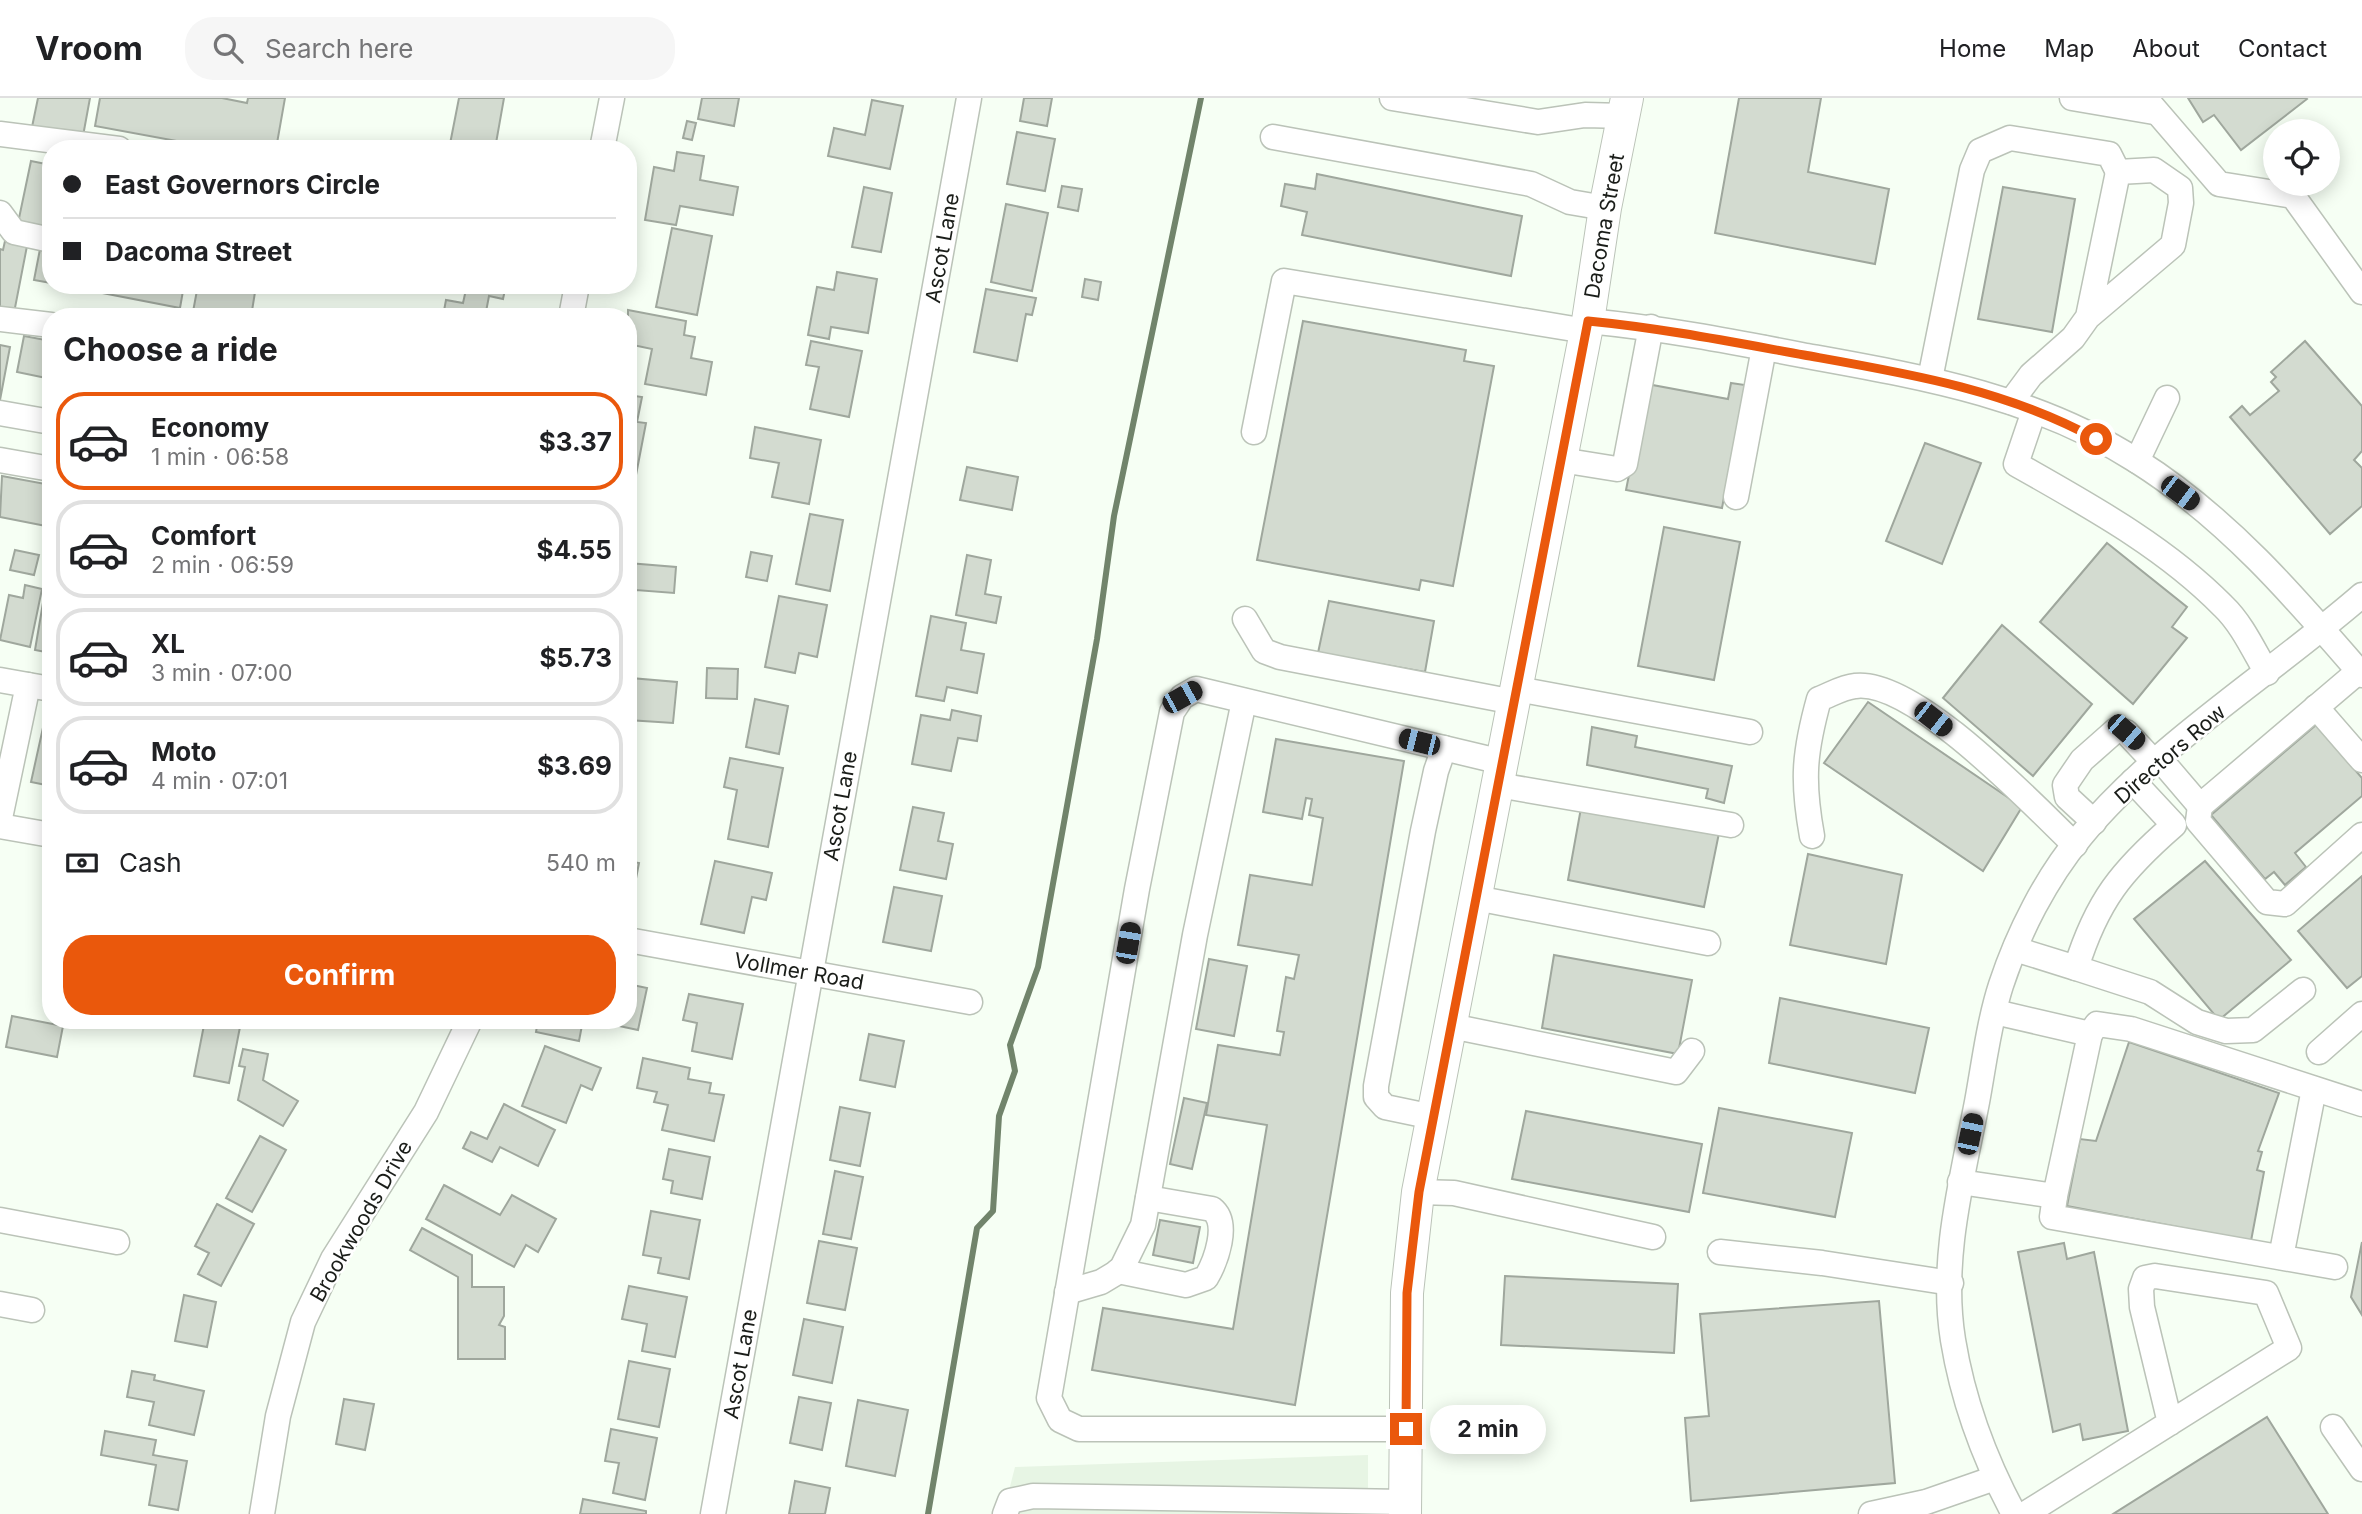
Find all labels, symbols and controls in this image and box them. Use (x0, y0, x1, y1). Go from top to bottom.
search box (185, 17, 675, 80)
text: Vroom (35, 28, 143, 68)
icon: search (209, 29, 247, 67)
text: Search here (265, 33, 414, 64)
text: Home (1939, 34, 2006, 63)
text: Map (2044, 34, 2094, 63)
text: About (2132, 34, 2200, 63)
text: Contact (2238, 34, 2327, 63)
map controls (2263, 119, 2340, 196)
button: locate (2263, 119, 2340, 196)
street label: Dacoma Street (1579, 151, 1629, 301)
text: East Governors Circle (105, 169, 380, 200)
street label: Ascot Lane (920, 191, 964, 305)
text: Dacoma Street (105, 236, 292, 267)
text: Choose a ride (63, 330, 278, 369)
icon: car (67, 410, 130, 473)
text: Economy (151, 412, 269, 443)
route start (2080, 423, 2112, 455)
text: $3.37 (539, 426, 612, 457)
text: 1 min · 06:58 (151, 443, 289, 471)
car (2157, 472, 2204, 514)
icon: car (67, 518, 130, 581)
text: Comfort (151, 520, 256, 551)
text: $4.55 (537, 534, 612, 565)
text: 2 min · 06:59 (151, 551, 294, 579)
icon: car (67, 626, 130, 689)
text: XL (151, 628, 185, 659)
text: $5.73 (539, 642, 612, 673)
text: 3 min · 07:00 (151, 659, 293, 687)
car (1159, 678, 1206, 716)
car (1910, 698, 1957, 740)
street label: Directors Row (2109, 699, 2231, 809)
car (2104, 710, 2149, 754)
car (1397, 727, 1442, 757)
icon: car (67, 734, 130, 797)
text: Moto (151, 736, 216, 767)
street label: Ascot Lane (818, 749, 862, 863)
text: $3.69 (537, 750, 612, 781)
text: 4 min · 07:01 (151, 767, 288, 795)
icon: cash (63, 844, 101, 882)
text: Cash (119, 847, 182, 878)
text: 540 m (546, 849, 616, 877)
car (1115, 920, 1142, 966)
button: Confirm (63, 935, 616, 1015)
street label: Vollmer Road (732, 947, 866, 995)
car (1956, 1111, 1985, 1157)
street label: Brookwoods Drive (305, 1136, 417, 1306)
street label: Ascot Lane (718, 1307, 762, 1421)
callout: 2 min (1430, 1404, 1546, 1454)
route end (1390, 1413, 1422, 1445)
text: 2 min (1457, 1415, 1519, 1443)

